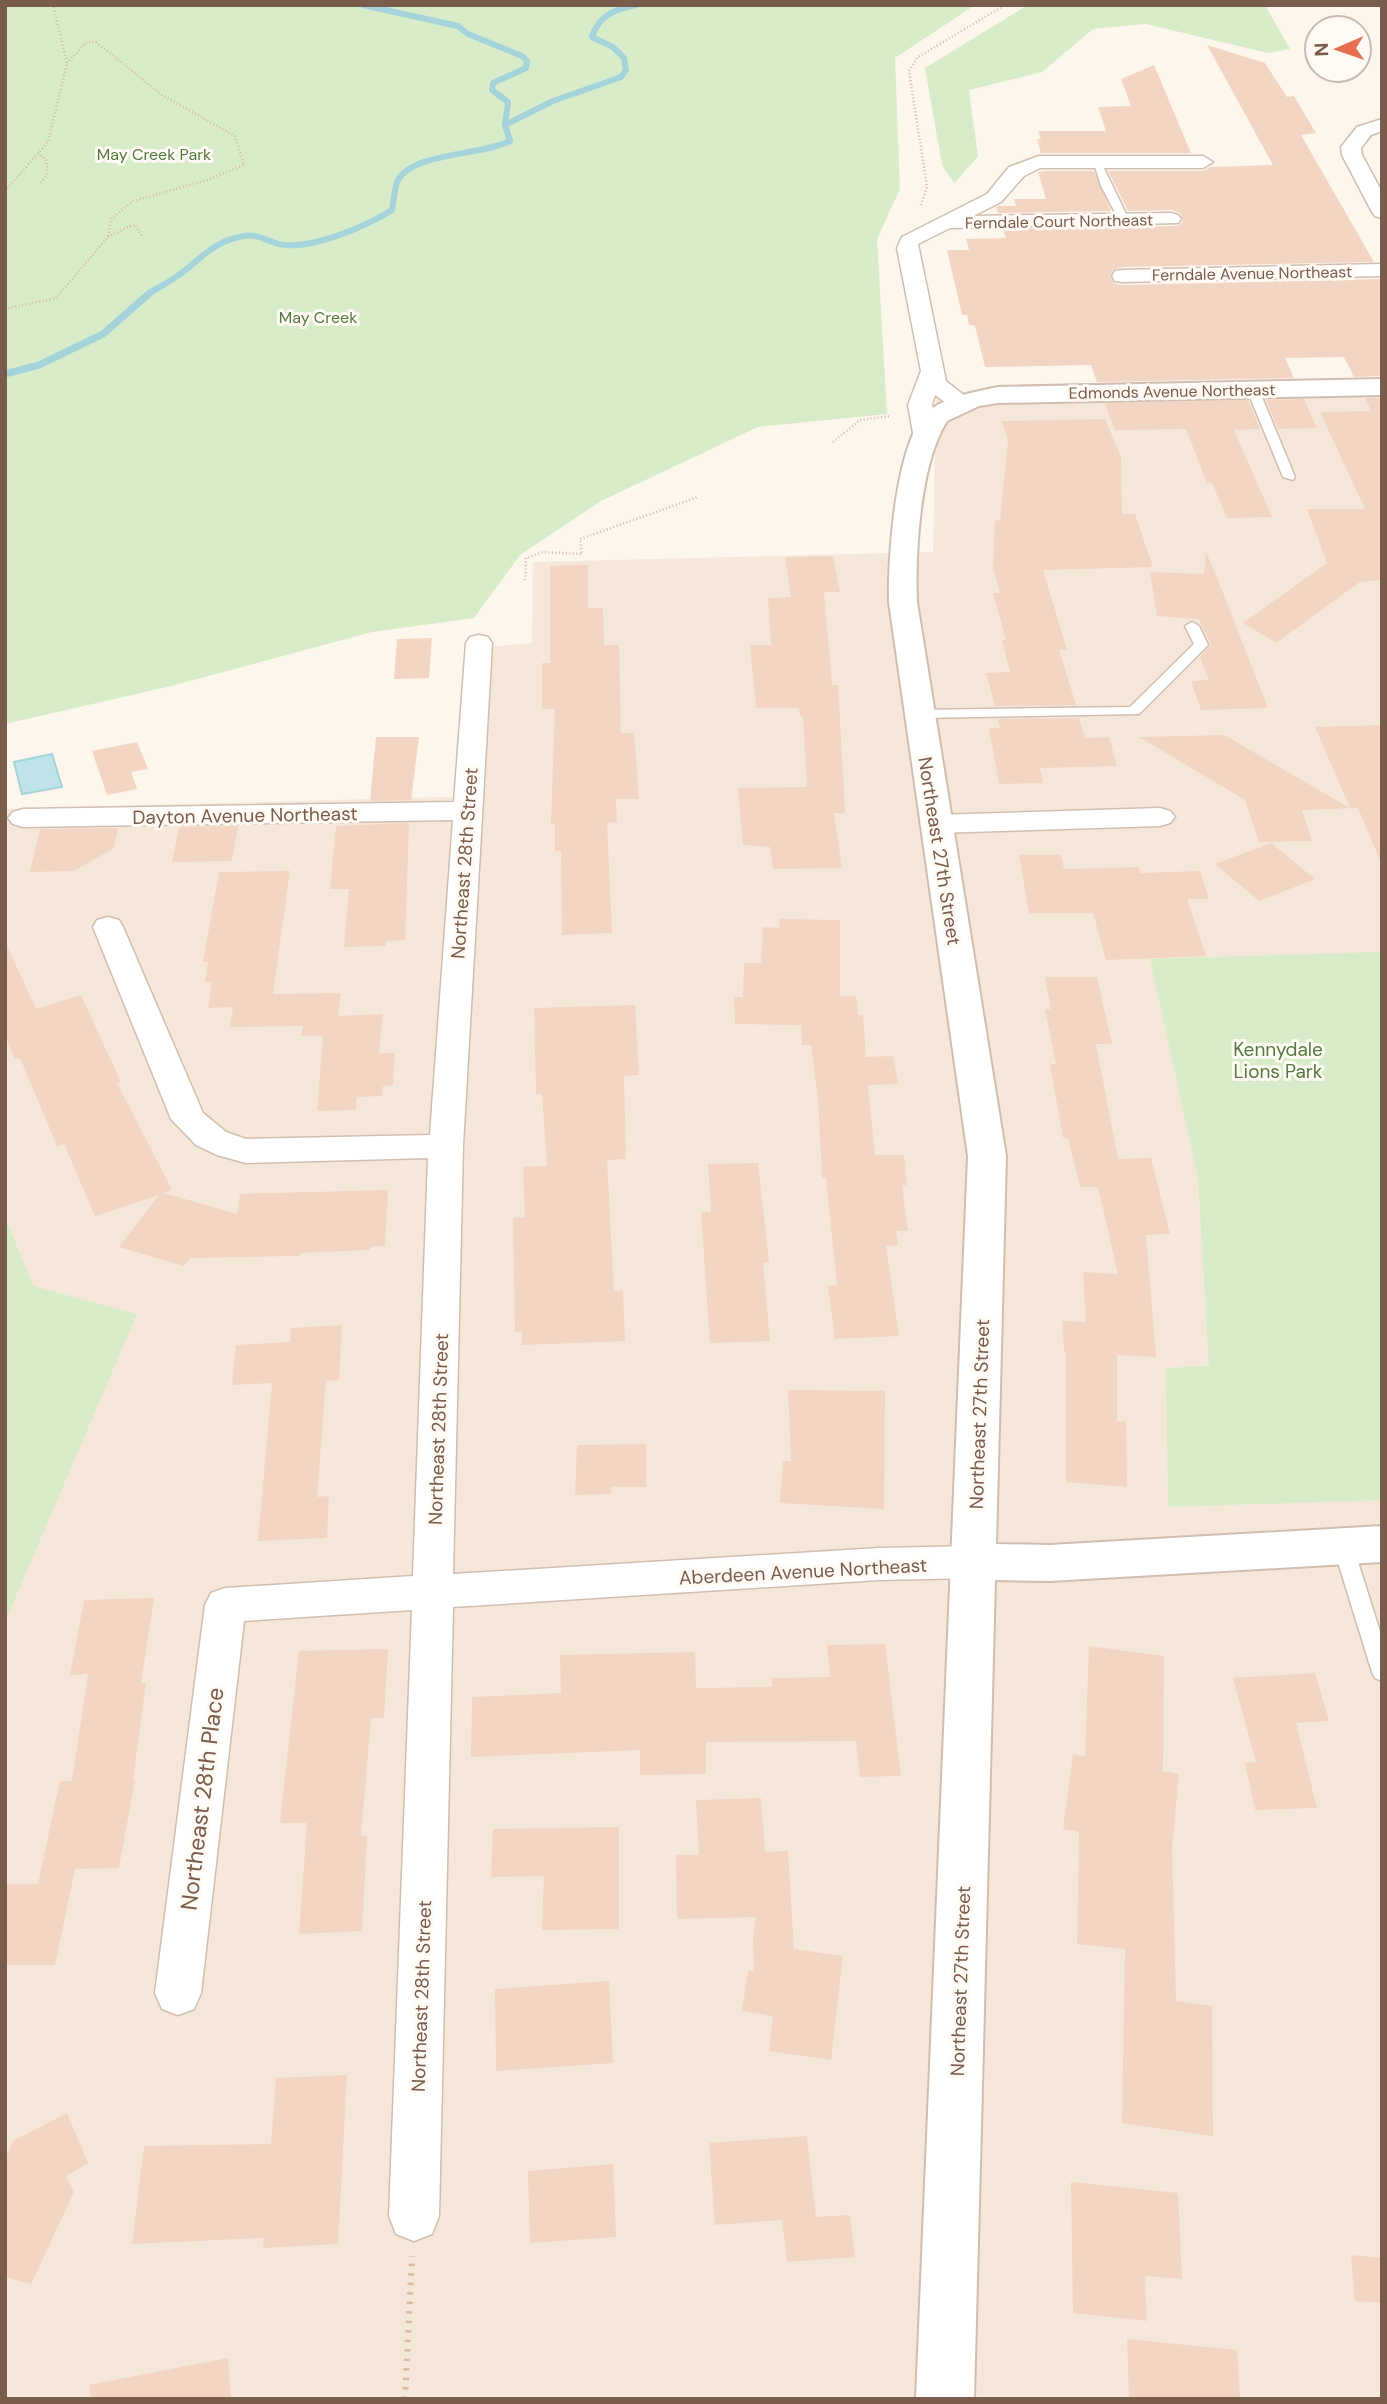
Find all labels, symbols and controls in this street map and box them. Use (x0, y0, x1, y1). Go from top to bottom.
north arrow (1303, 14, 1373, 84)
text: N (1309, 42, 1334, 57)
park label: May Creek Park (97, 144, 211, 165)
street label: Ferndale Court Northeast (965, 209, 1153, 234)
street label: Ferndale Avenue Northeast (1152, 261, 1352, 286)
park label: May Creek (279, 307, 357, 328)
street label: Edmonds Avenue Northeast (1069, 379, 1275, 404)
street label: Northeast 27th Street (912, 755, 967, 947)
street label: Northeast 28th Street (445, 766, 484, 960)
street label: Dayton Avenue Northeast (132, 801, 358, 830)
park label: Kennydale Lions Park (1233, 1037, 1323, 1084)
street label: Northeast 27th Street (964, 1318, 995, 1510)
street label: Northeast 28th Street (423, 1333, 454, 1525)
street label: Aberdeen Avenue Northeast (678, 1553, 928, 1590)
street label: Northeast 28th Place (173, 1686, 231, 1912)
street label: Northeast 27th Street (945, 1885, 976, 2077)
street label: Northeast 28th Street (406, 1900, 437, 2092)

